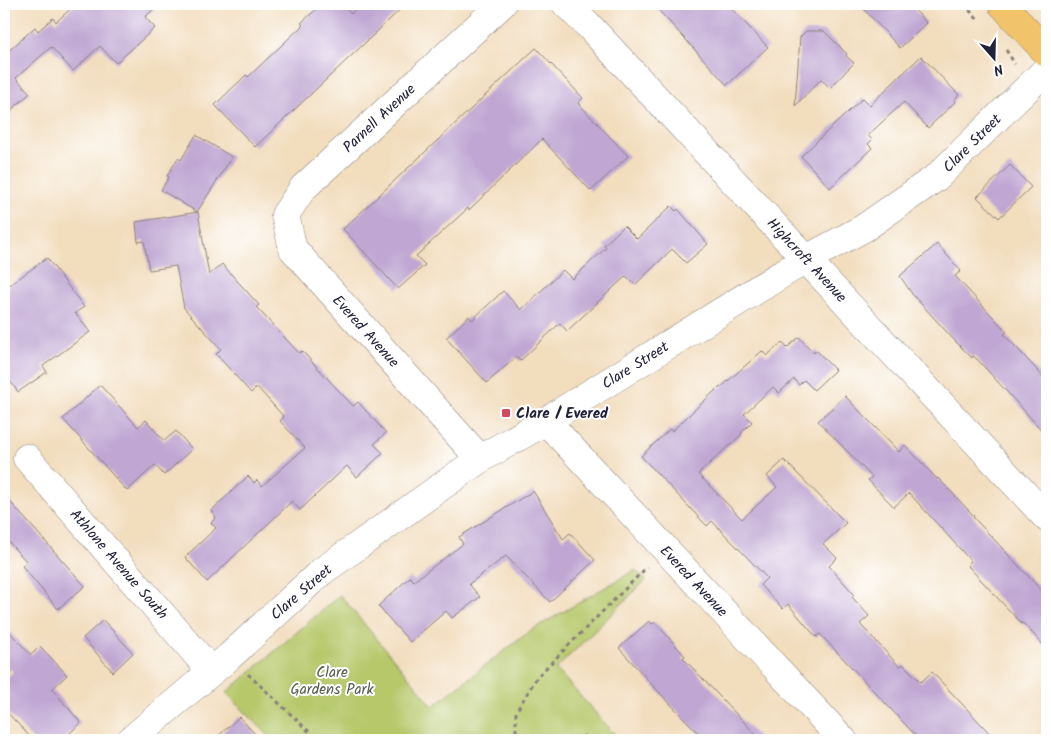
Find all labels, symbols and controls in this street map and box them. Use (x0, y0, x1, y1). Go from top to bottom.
north arrow (968, 32, 1018, 82)
text: N (990, 57, 1006, 81)
street label: Parnell Avenue (338, 78, 422, 159)
street label: Clare Street (938, 108, 1008, 179)
street label: Highcroft Avenue (760, 213, 852, 309)
street label: Evered Avenue (326, 290, 405, 374)
street label: Clare Street (597, 336, 674, 396)
place label: Clare / Evered (516, 402, 609, 426)
marker: Clare / Evered (500, 407, 512, 419)
street label: Athlone Avenue South (63, 504, 173, 625)
street label: Evered Avenue (653, 540, 733, 623)
street label: Clare Street (265, 559, 338, 627)
park label: Clare Gardens Park (291, 661, 374, 702)

